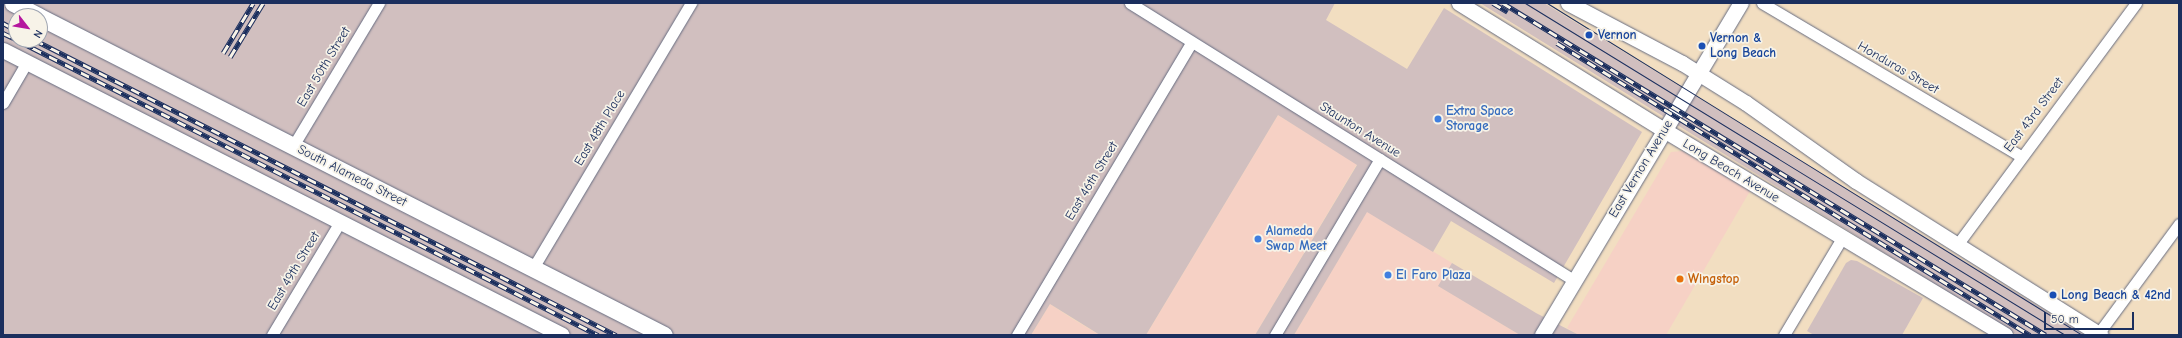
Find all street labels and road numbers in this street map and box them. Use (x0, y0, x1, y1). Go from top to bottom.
street label: East 50th Street (294, 24, 354, 110)
street label: Honduras Street (1855, 39, 1941, 97)
street label: East 43rd Street (2001, 75, 2067, 155)
street label: East 48th Place (571, 87, 629, 169)
street label: Staunton Avenue (1317, 99, 1403, 161)
street label: East Vernon Avenue (1606, 117, 1676, 221)
street label: Long Beach Avenue (1680, 136, 1782, 206)
street label: East 46th Street (1062, 139, 1122, 223)
street label: South Alameda Street (295, 142, 409, 210)
street label: East 49th Street (264, 229, 324, 313)

